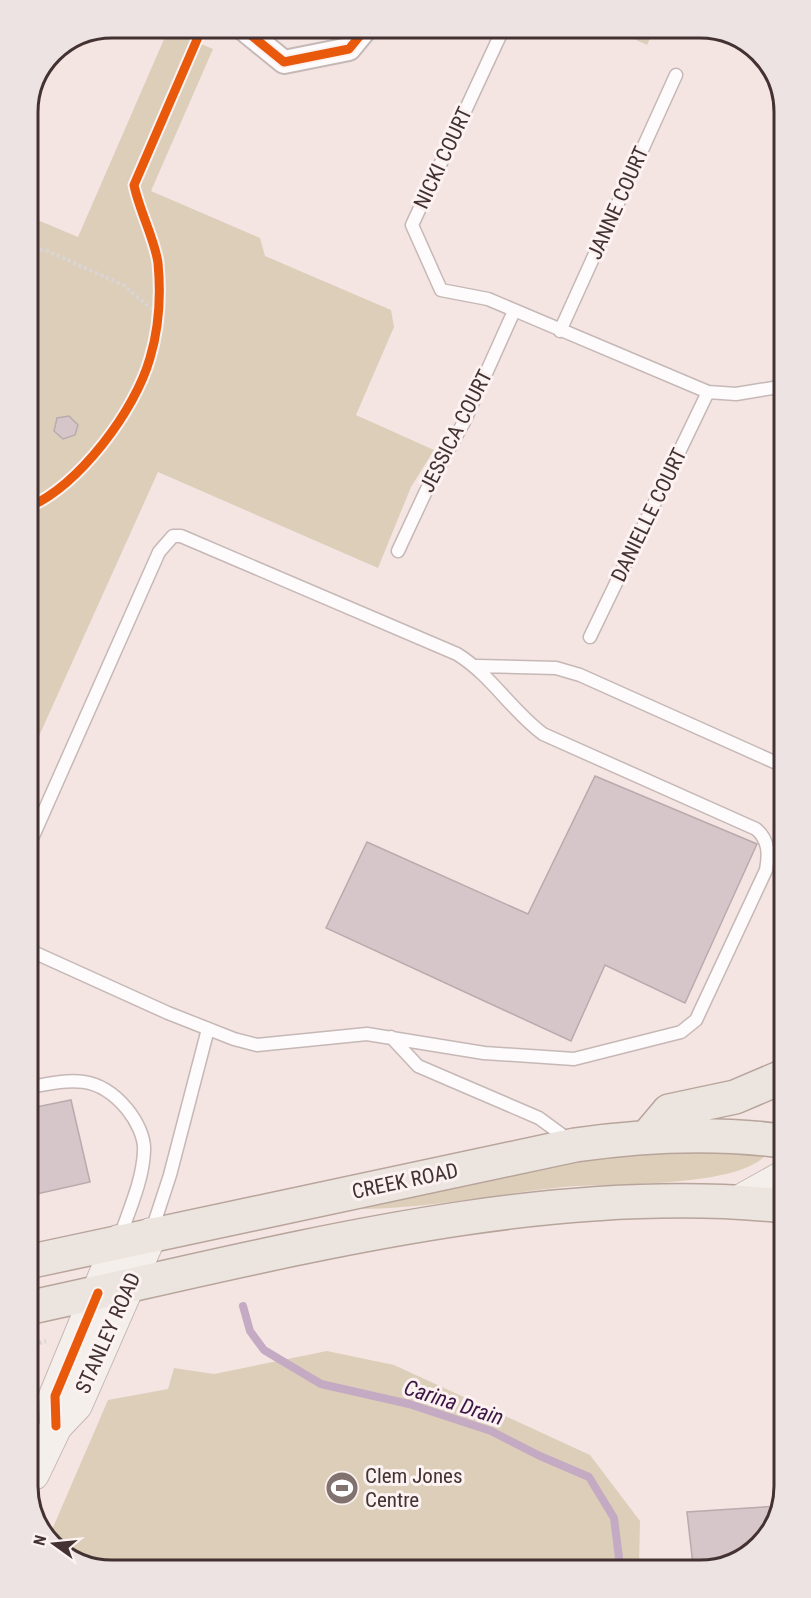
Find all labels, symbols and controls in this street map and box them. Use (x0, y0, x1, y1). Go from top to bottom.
street label: NICKI COURT (409, 103, 477, 213)
street label: JANNE COURT (582, 143, 654, 263)
street label: JESSICA COURT (415, 366, 497, 496)
street label: DANIELLE COURT (606, 444, 692, 586)
street label: CREEK ROAD (350, 1158, 460, 1204)
street label: STANLEY ROAD (71, 1269, 145, 1397)
water label: Carina Drain (401, 1375, 507, 1430)
place label: Clem Jones Centre (365, 1464, 462, 1512)
sports icon: Clem Jones Centre (324, 1470, 360, 1506)
north arrow (24, 1514, 84, 1574)
text: N (30, 1533, 50, 1547)

